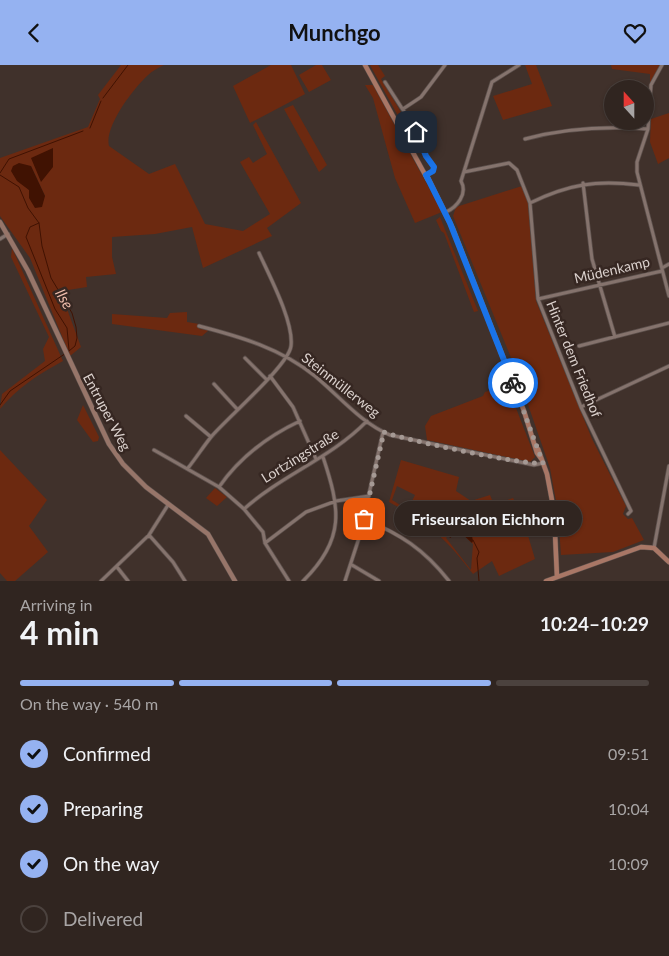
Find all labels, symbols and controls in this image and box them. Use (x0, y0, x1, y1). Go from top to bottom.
icon: back (20, 19, 48, 47)
text: Munchgo (288, 19, 381, 46)
icon: heart (621, 19, 649, 47)
north arrow (604, 80, 654, 130)
map controls (604, 80, 654, 130)
pin (395, 111, 437, 153)
icon: home (402, 118, 430, 146)
street label: Müdenkamp (572, 253, 652, 286)
water label: Ilse (52, 285, 78, 312)
street label: Hinter dem Friedhof (543, 298, 606, 420)
street label: Steinmüllerweg (299, 349, 384, 420)
courier (488, 358, 538, 408)
icon: bike (499, 369, 527, 397)
street label: Entruper Weg (80, 370, 135, 453)
street label: Lortzingstraße (258, 425, 342, 486)
pin (343, 498, 385, 540)
callout: Friseursalon Eichhorn (394, 501, 582, 537)
icon: bag (350, 505, 378, 533)
text: Friseursalon Eichhorn (411, 509, 565, 528)
text: Arriving in (20, 595, 93, 614)
text: 10:24–10:29 (540, 612, 649, 635)
text: 4 min (20, 613, 99, 652)
text: On the way · 540 m (20, 694, 158, 713)
icon: check (20, 740, 48, 768)
text: Confirmed (63, 742, 151, 765)
text: 09:51 (608, 744, 649, 763)
icon: check (20, 795, 48, 823)
text: Preparing (63, 797, 143, 820)
text: 10:04 (608, 799, 649, 818)
icon: check (20, 850, 48, 878)
text: On the way (63, 852, 159, 875)
text: 10:09 (608, 854, 649, 873)
text: Delivered (63, 907, 143, 930)

